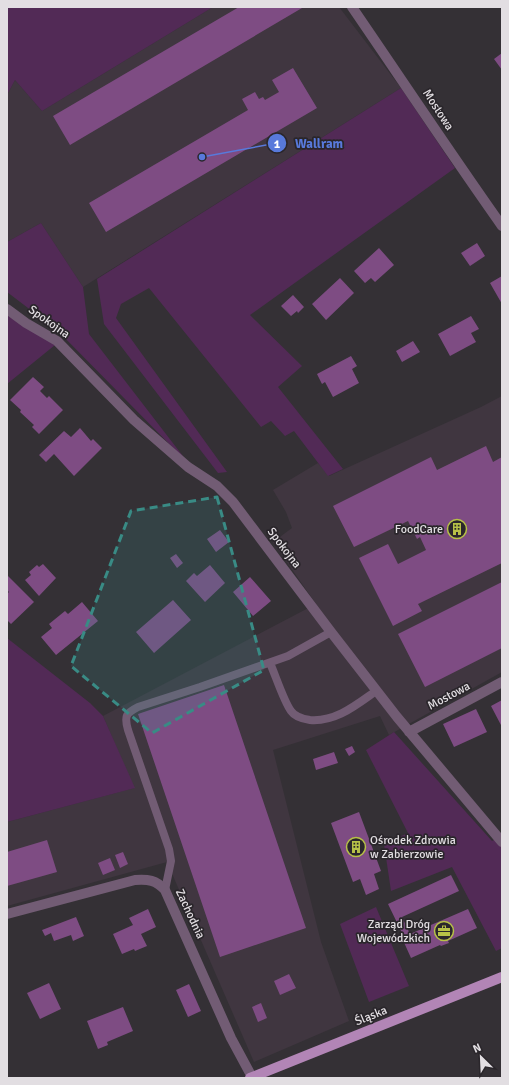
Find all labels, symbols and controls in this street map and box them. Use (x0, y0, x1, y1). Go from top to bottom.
street label: Mostowa (419, 87, 457, 133)
callout: Wallram (267, 131, 351, 156)
text: Wallram (295, 136, 344, 152)
text: 1 (274, 137, 281, 152)
street label: Spokojna (25, 302, 73, 342)
building icon: FoodCare (446, 518, 468, 540)
place label: FoodCare (395, 522, 443, 537)
street label: Spokojna (264, 525, 304, 571)
street label: Mostowa (425, 679, 473, 713)
place label: Ośrodek Zdrowia w Zabierzowie (370, 833, 456, 862)
building icon: Ośrodek Zdrowia w Zabierzowie (345, 836, 367, 858)
street label: Zachodnia (172, 887, 208, 941)
place label: Zarząd Dróg Wojewódzkich (357, 917, 430, 946)
office icon: Zarząd Dróg Wojewódzkich (433, 920, 455, 942)
street label: Śląska (353, 1003, 389, 1029)
north arrow (461, 1037, 501, 1077)
text: N (471, 1041, 483, 1056)

